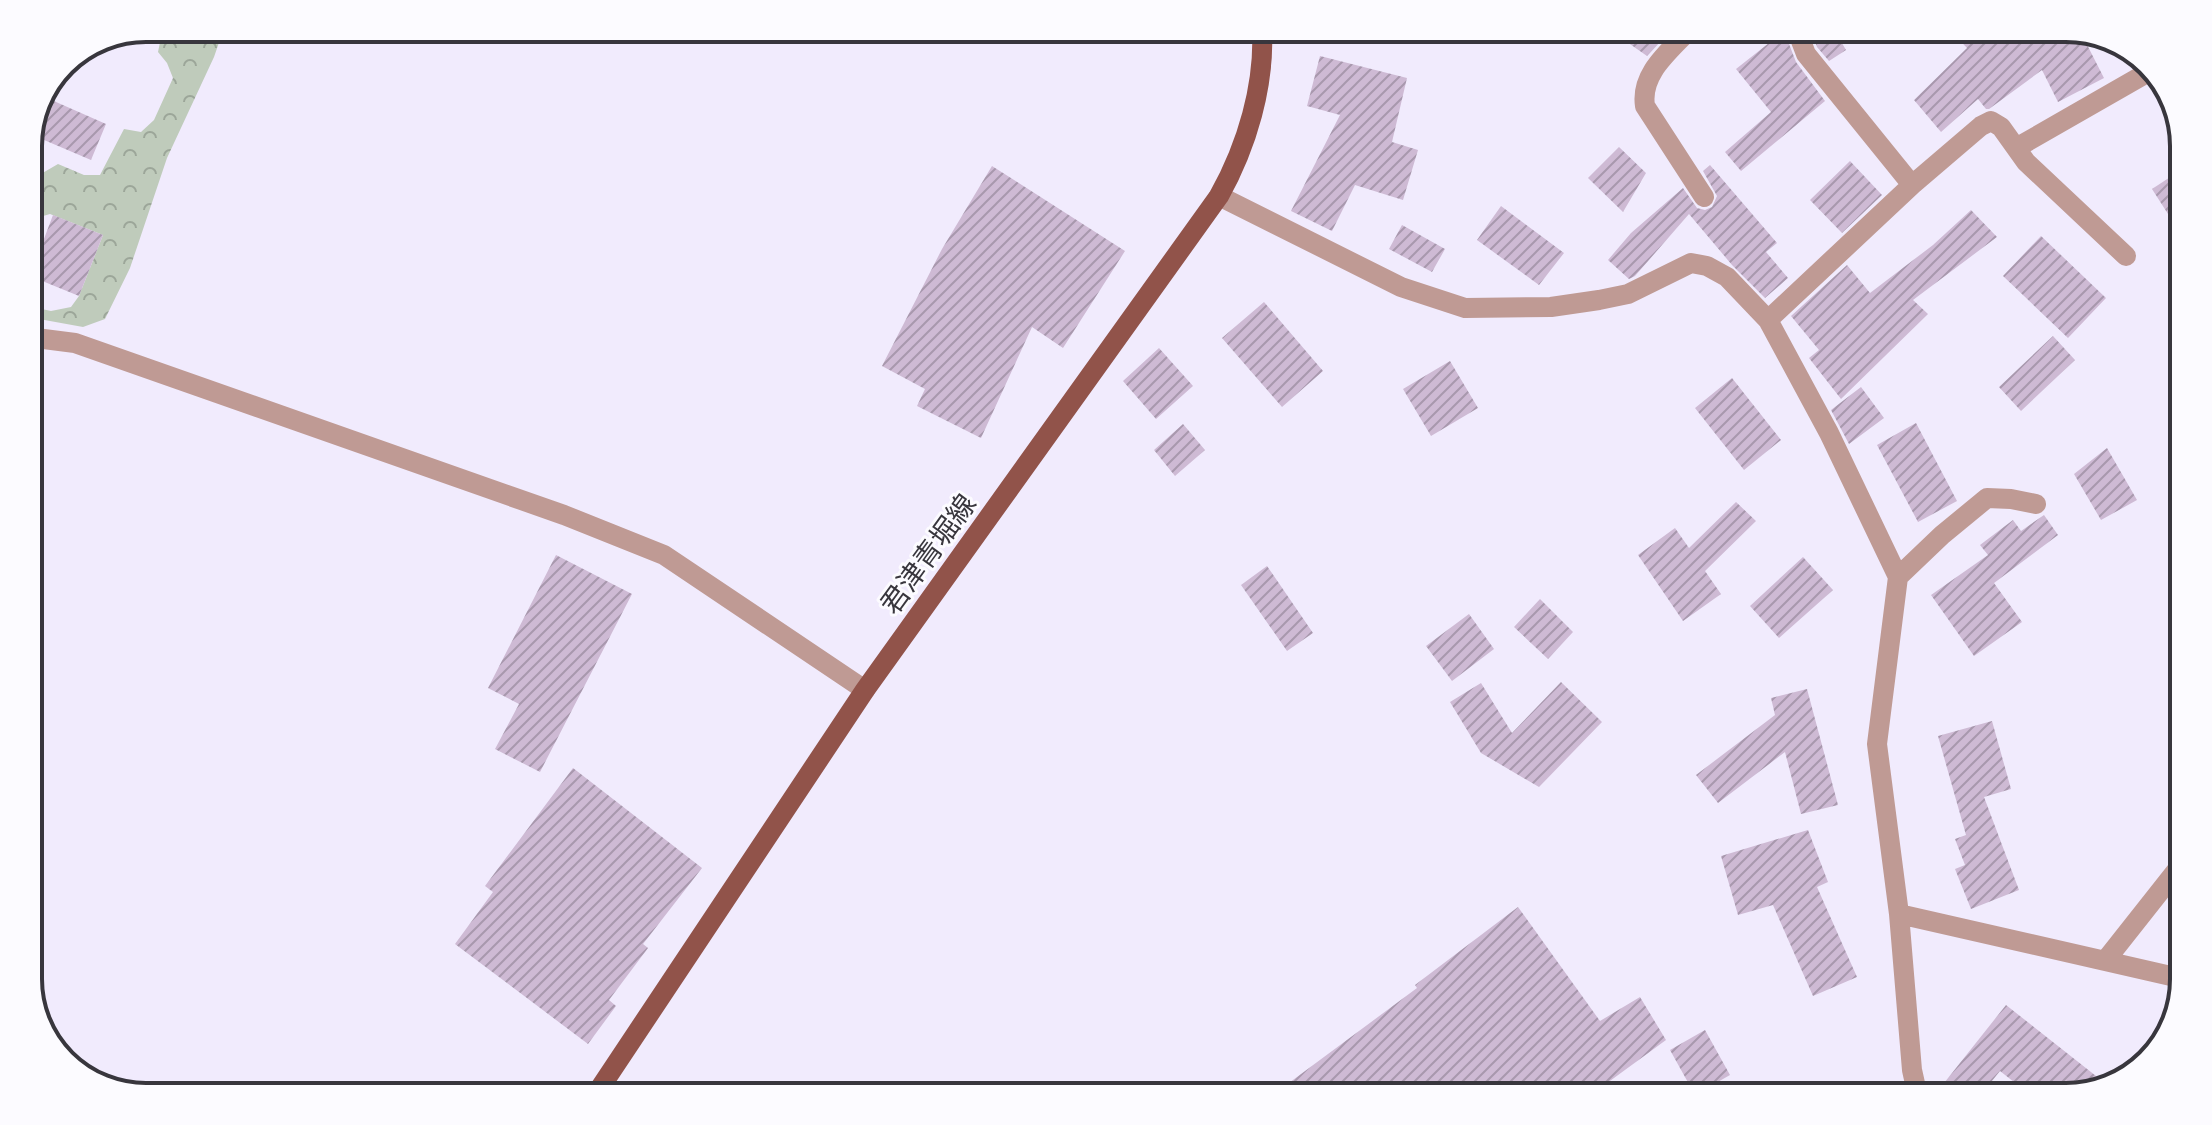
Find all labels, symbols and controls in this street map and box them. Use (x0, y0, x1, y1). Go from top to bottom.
street label: 君津青堀線 (874, 488, 983, 621)

